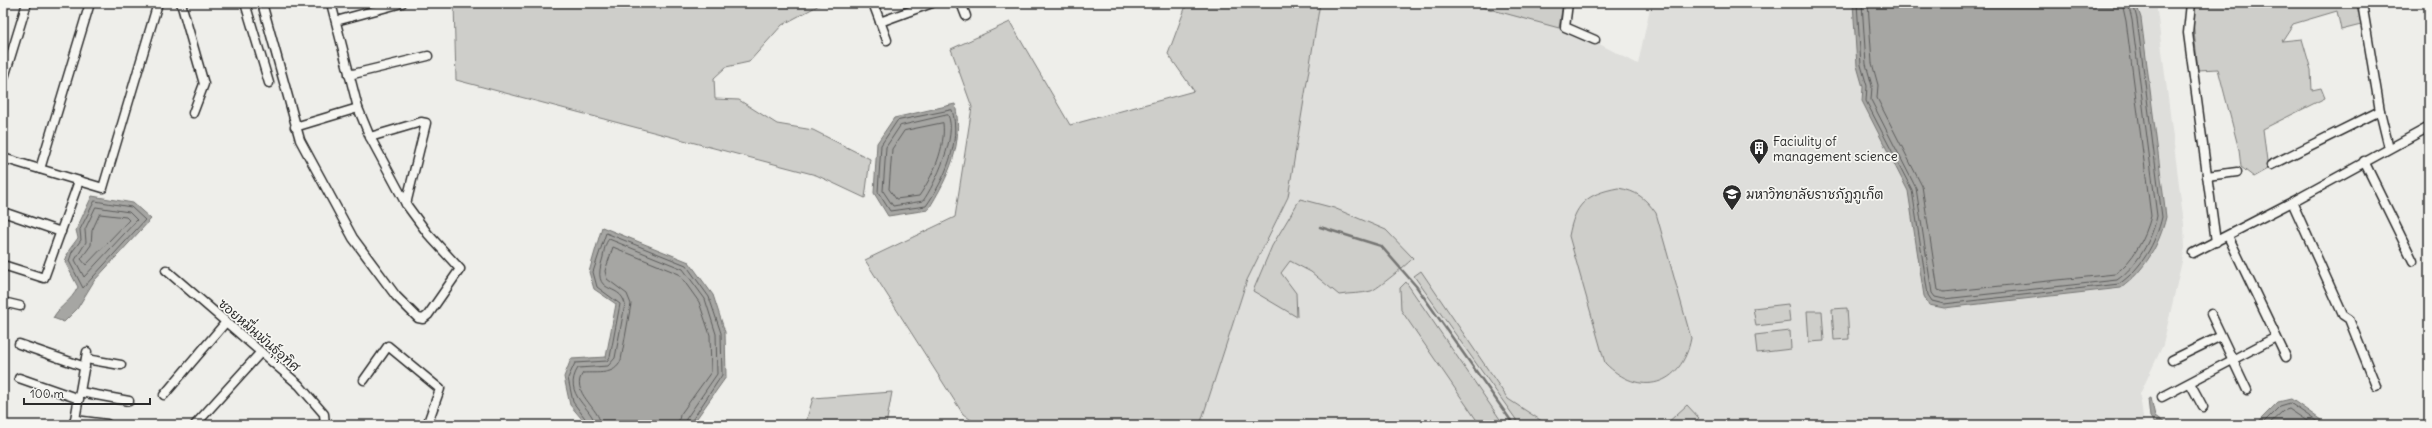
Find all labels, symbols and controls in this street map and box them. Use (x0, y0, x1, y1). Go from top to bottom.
place label: Faciulity of management science (1773, 133, 1898, 165)
building icon: Faciulity of management science (1748, 137, 1770, 165)
school or university icon: มหาวิทยาลัยราชภัฏภูเก็ต (1721, 183, 1743, 211)
place label: มหาวิทยาลัยราชภัฏภูเก็ต (1746, 185, 1883, 204)
street label: ซอยหมื่นพันธุ์อุทิศ (214, 291, 307, 376)
scale bar (24, 380, 150, 406)
text: 100 m (30, 386, 64, 401)

